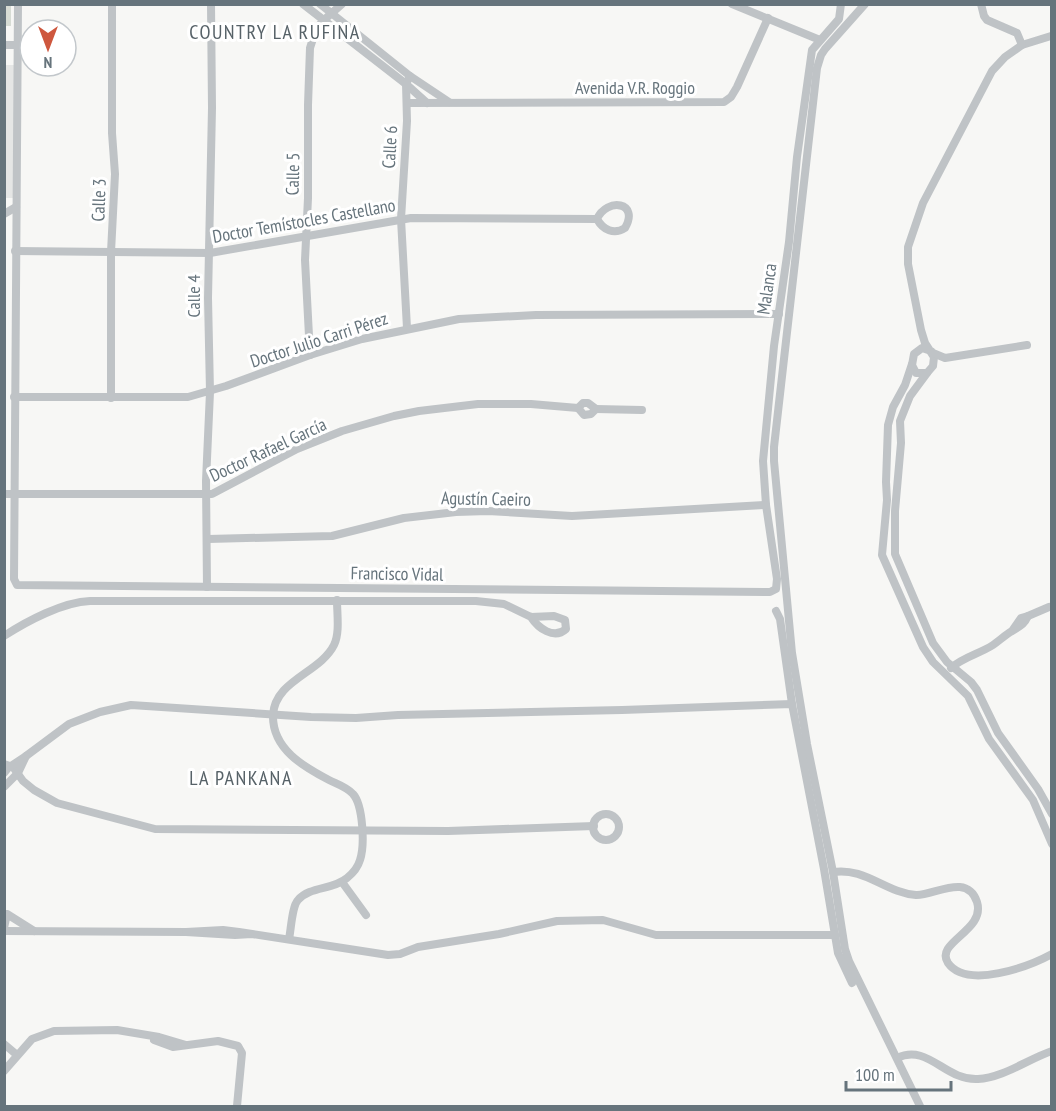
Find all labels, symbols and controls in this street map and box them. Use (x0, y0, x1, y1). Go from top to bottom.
north arrow (18, 18, 78, 78)
district label: COUNTRY LA RUFINA (189, 19, 361, 45)
text: N (44, 53, 52, 73)
street label: Avenida V.R. Roggio (575, 76, 695, 99)
street label: Calle 6 (377, 125, 402, 169)
street label: Calle 5 (281, 152, 304, 196)
street label: Calle 3 (86, 178, 111, 222)
street label: Doctor Temístocles Castellano (211, 193, 397, 248)
street label: Malanca (752, 262, 781, 316)
street label: Calle 4 (182, 275, 205, 317)
street label: Doctor Julio Carri Pérez (247, 306, 391, 373)
street label: Doctor Rafael García (206, 412, 330, 487)
street label: Agustín Caeiro (441, 486, 531, 511)
street label: Francisco Vidal (351, 561, 444, 586)
district label: LA PANKANA (189, 765, 293, 791)
scale bar (846, 1054, 951, 1092)
text: 100 m (855, 1063, 895, 1086)

